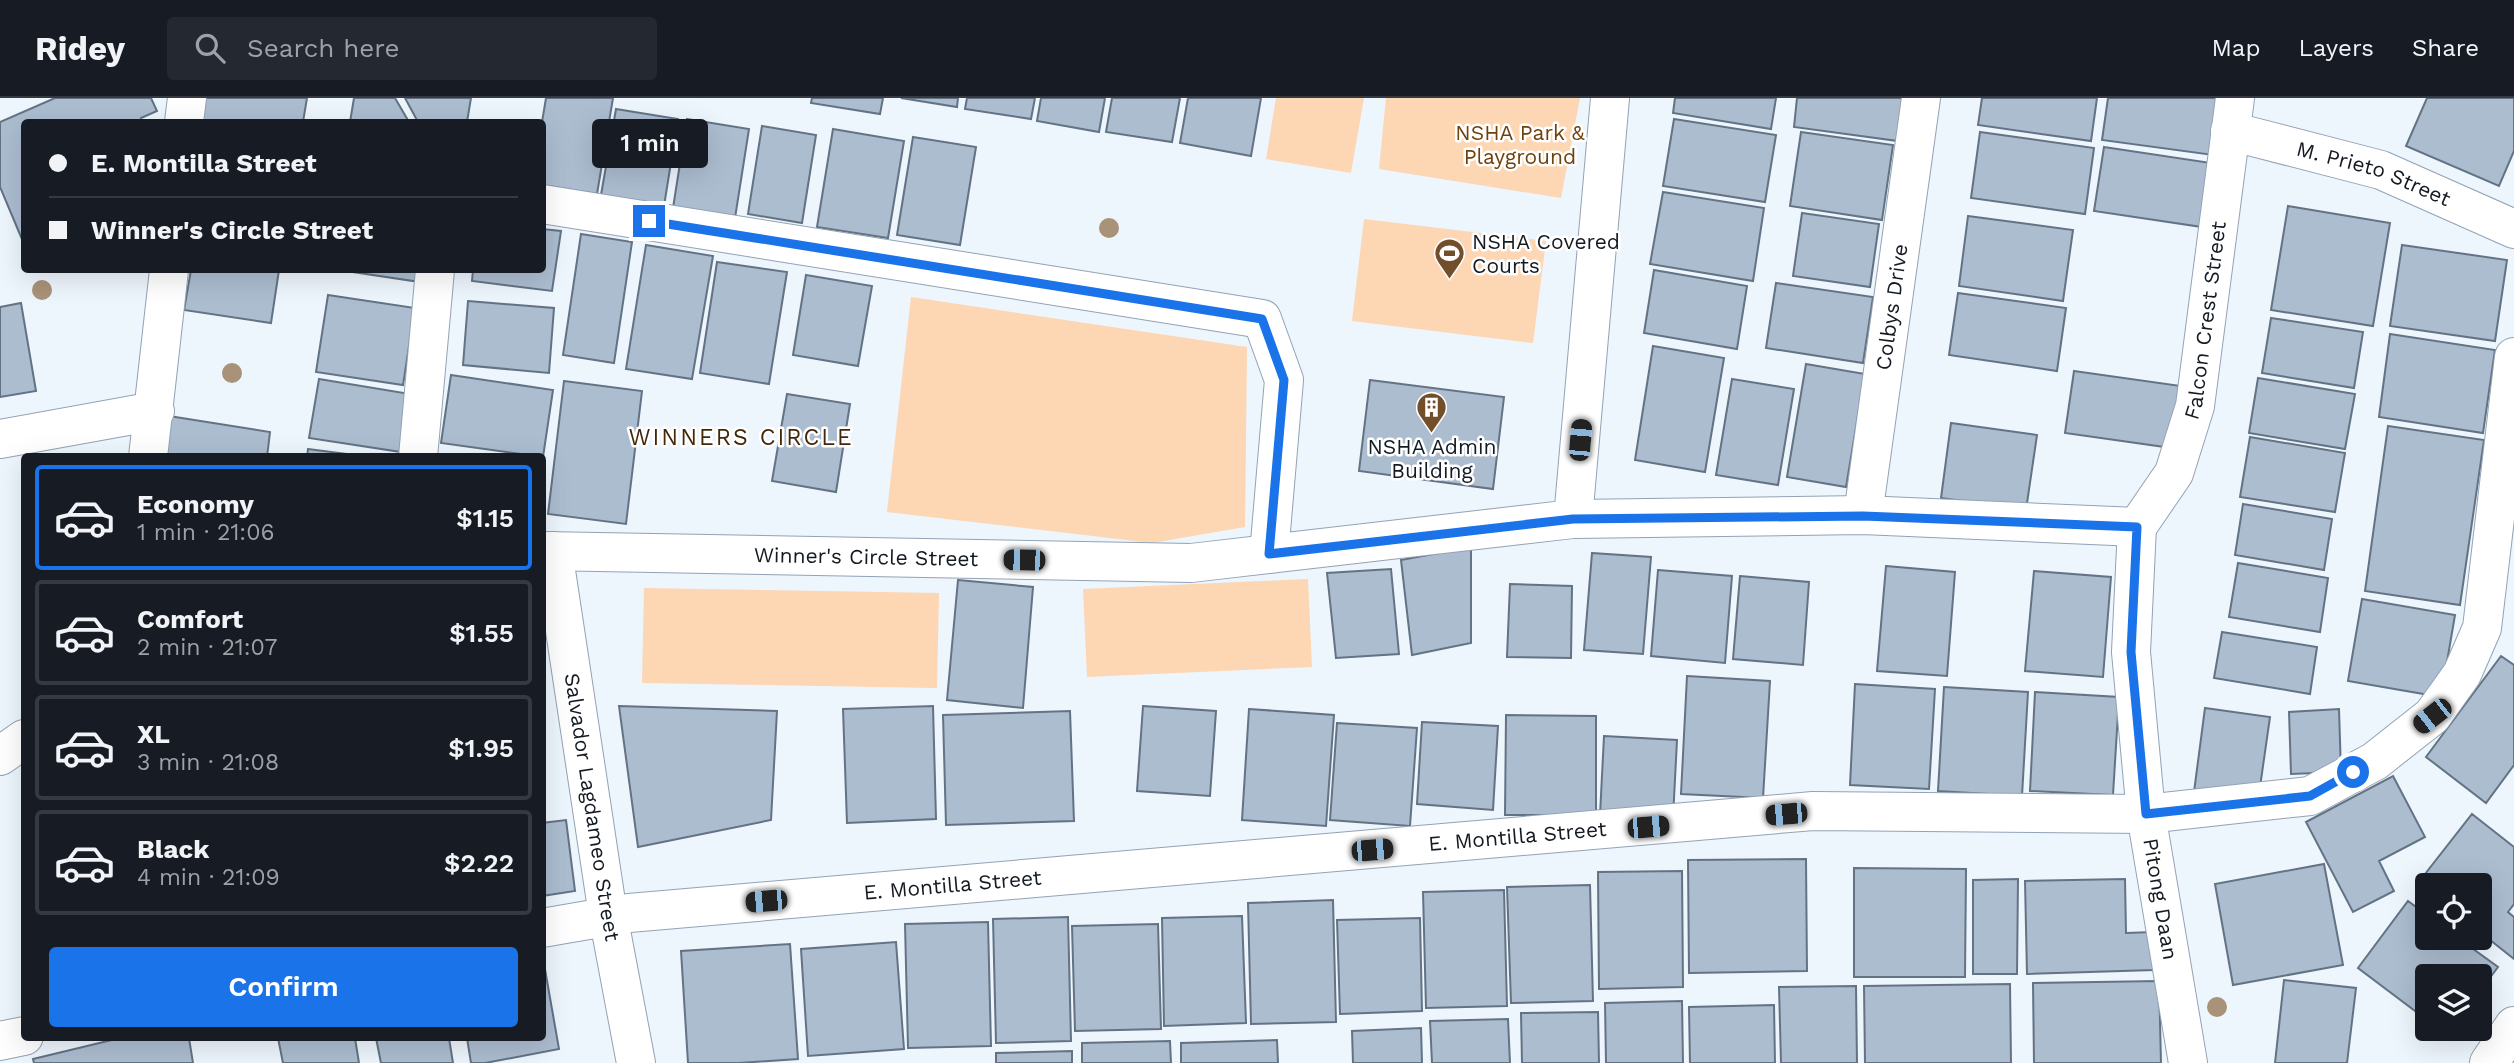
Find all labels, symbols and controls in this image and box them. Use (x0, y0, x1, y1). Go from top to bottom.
search box (167, 17, 657, 80)
text: Ridey (35, 29, 125, 68)
icon: search (191, 29, 229, 67)
text: Search here (247, 33, 399, 63)
text: Map (2212, 34, 2260, 62)
text: Layers (2298, 34, 2374, 62)
text: Share (2412, 34, 2479, 62)
callout: 1 min (591, 120, 707, 169)
park label: NSHA Park & Playground (1455, 120, 1586, 169)
text: 1 min (620, 130, 680, 157)
street label: M. Prieto Street (2294, 136, 2455, 211)
text: E. Montilla Street (91, 148, 317, 178)
route end (633, 205, 665, 237)
text: Winner's Circle Street (91, 215, 373, 245)
street label: Falcon Crest Street (2179, 220, 2231, 423)
place label: NSHA Covered Courts (1472, 229, 1620, 278)
sports icon: NSHA Covered Courts (1432, 237, 1466, 281)
street label: Colbys Drive (1870, 242, 1913, 372)
building icon: NSHA Admin Building (1415, 390, 1449, 434)
car (1568, 418, 1593, 462)
district label: WINNERS CIRCLE (628, 424, 854, 451)
place label: NSHA Admin Building (1367, 434, 1497, 483)
icon: car (53, 486, 116, 549)
text: Economy (137, 489, 254, 519)
text: $1.15 (456, 503, 514, 533)
text: 1 min · 21:06 (137, 519, 274, 546)
street label: Winner's Circle Street (754, 542, 979, 571)
car (1003, 549, 1046, 571)
icon: car (53, 601, 116, 664)
text: Comfort (137, 604, 243, 634)
text: $1.55 (449, 618, 514, 648)
text: 2 min · 21:07 (137, 634, 277, 661)
street label: Salvador Lagdameo Street (560, 671, 626, 943)
car (2409, 695, 2456, 737)
icon: car (53, 716, 116, 779)
text: XL (137, 719, 170, 749)
text: $1.95 (448, 733, 514, 763)
text: 3 min · 21:08 (137, 749, 279, 776)
route start (2337, 756, 2369, 788)
car (1765, 802, 1808, 826)
car (1627, 815, 1670, 839)
street label: E. Montilla Street (1427, 816, 1608, 856)
icon: car (53, 831, 116, 894)
text: Black (137, 834, 209, 864)
street label: Pitong Daan (2138, 836, 2183, 962)
car (1351, 838, 1394, 862)
text: $2.22 (444, 848, 514, 878)
text: 4 min · 21:09 (137, 864, 280, 891)
street label: E. Montilla Street (862, 864, 1043, 905)
map controls (2415, 873, 2492, 1041)
button: locate (2415, 873, 2492, 950)
car (745, 889, 788, 913)
button: Confirm (49, 947, 518, 1027)
button: layers (2415, 964, 2492, 1041)

